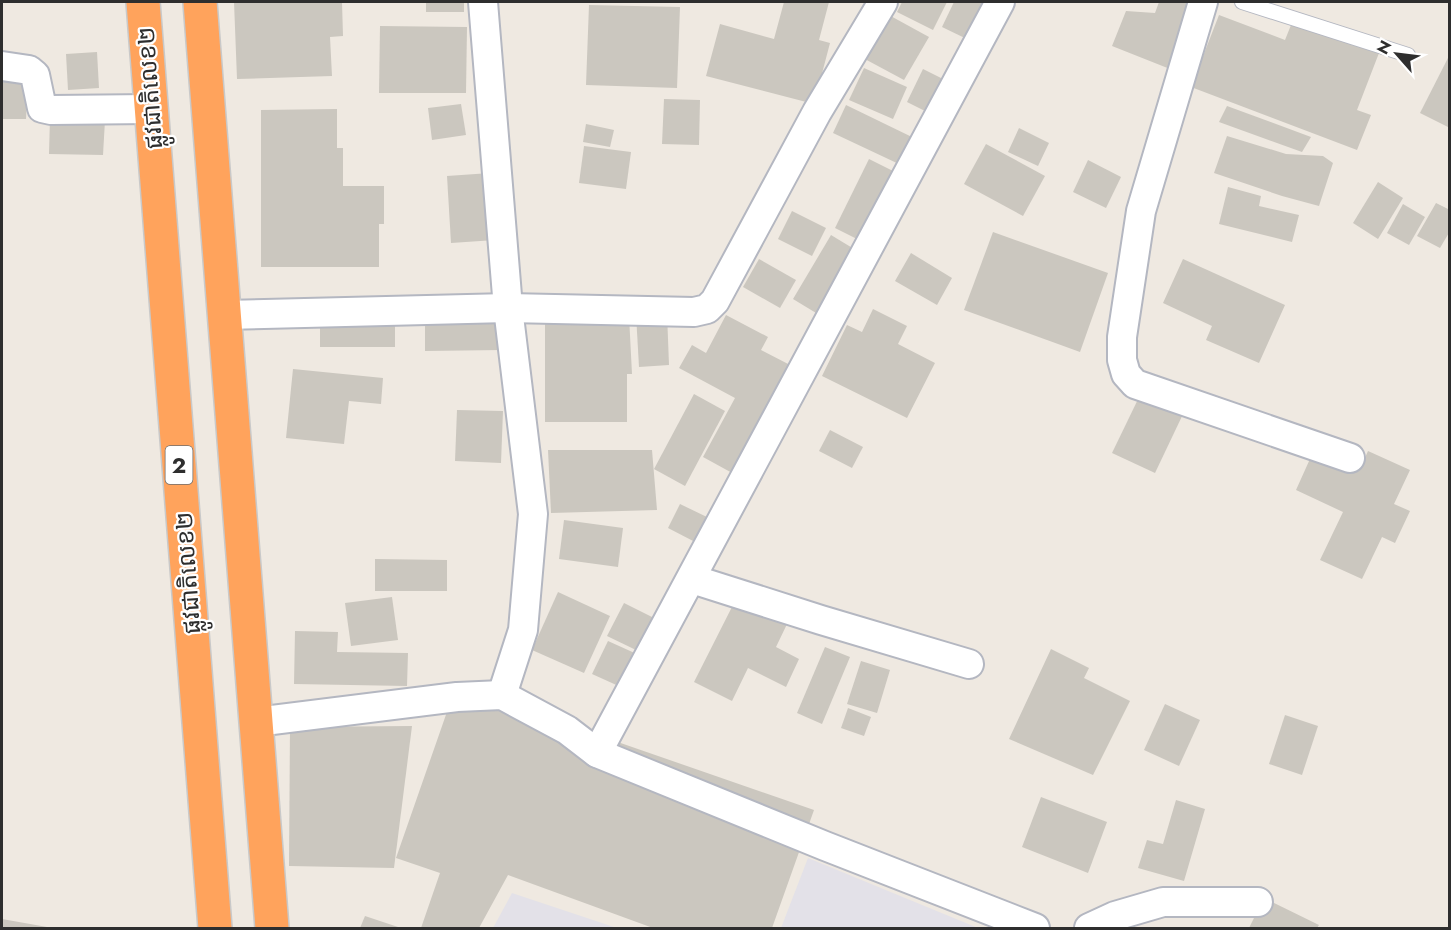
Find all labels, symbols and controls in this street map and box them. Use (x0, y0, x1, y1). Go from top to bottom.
north arrow (1367, 24, 1427, 84)
street label: ផ្លូវជាតិលេខ២ (128, 25, 176, 151)
text: N (1371, 36, 1397, 58)
road number: 2 (166, 446, 192, 484)
street label: ផ្លូវជាតិលេខ២ (166, 510, 214, 636)

